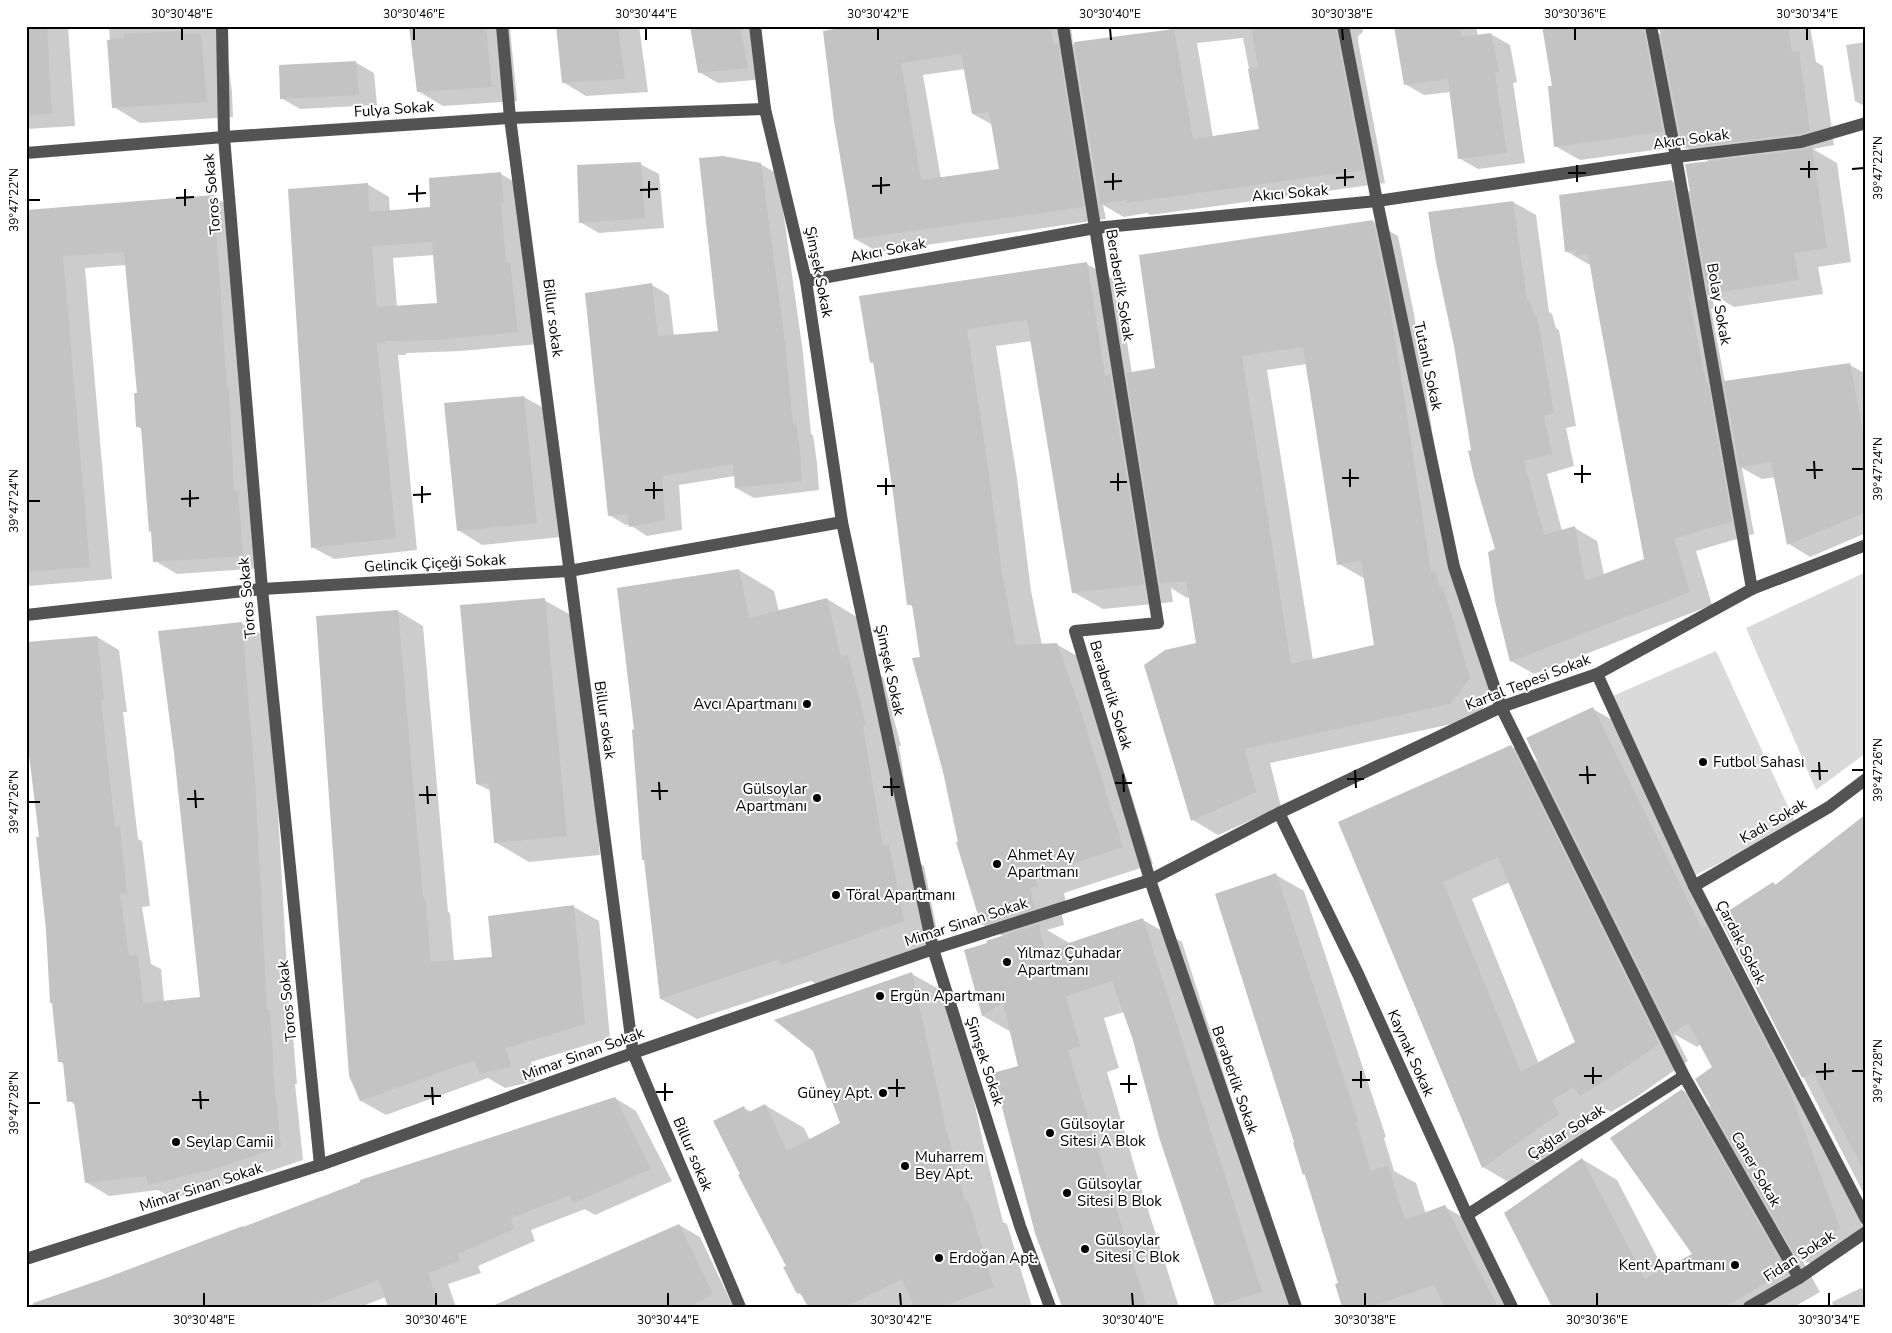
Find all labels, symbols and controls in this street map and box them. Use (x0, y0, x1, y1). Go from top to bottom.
text: 30°30'48"E (151, 6, 213, 22)
text: 30°30'46"E (383, 6, 445, 22)
text: 30°30'44"E (615, 6, 677, 22)
text: 30°30'42"E (847, 6, 909, 22)
text: 30°30'40"E (1079, 6, 1141, 22)
text: 30°30'38"E (1311, 6, 1373, 22)
text: 30°30'36"E (1544, 6, 1606, 22)
text: 30°30'34"E (1776, 6, 1838, 22)
street label: Fulya Sokak (353, 96, 435, 122)
street label: Akıcı Sokak (1652, 124, 1731, 154)
text: 39°47'22"N (1870, 136, 1886, 200)
street label: Toros Sokak (198, 152, 226, 235)
text: 39°47'22"N (6, 168, 22, 232)
street label: Akıcı Sokak (1251, 180, 1330, 206)
street label: Şimşek Sokak (800, 225, 838, 320)
street label: Beraberlik Sokak (1101, 228, 1139, 343)
street label: Akıcı Sokak (848, 233, 928, 267)
street label: Bolay Sokak (1702, 261, 1736, 347)
street label: Billur sokak (538, 278, 568, 359)
street label: Tutanlı Sokak (1409, 320, 1447, 413)
text: 39°47'24"N (1870, 437, 1886, 501)
text: 39°47'24"N (6, 469, 22, 533)
street label: Gelincik Çiçeği Sokak (364, 549, 507, 577)
street label: Toros Sokak (233, 556, 261, 639)
street label: Şimşek Sokak (871, 623, 910, 718)
street label: Beraberlik Sokak (1085, 638, 1137, 753)
street label: Kartal Tepesi Sokak (1463, 649, 1594, 715)
street label: Billur sokak (590, 680, 620, 761)
place label: Avcı Apartmanı (693, 694, 797, 714)
marker: Avcı Apartmanı (801, 698, 813, 710)
text: 39°47'26"N (1870, 738, 1886, 802)
place label: Futbol Sahası (1713, 752, 1804, 772)
marker: Futbol Sahası (1697, 756, 1709, 768)
text: 39°47'26"N (6, 770, 22, 834)
place label: Gülsoylar Apartmanı (736, 779, 808, 816)
marker: Gülsoylar Apartmanı (811, 792, 823, 804)
street label: Kadı Sokak (1736, 794, 1810, 848)
place label: Ahmet Ay Apartmanı (1007, 845, 1078, 882)
marker: Ahmet Ay Apartmanı (991, 858, 1003, 870)
place label: Töral Apartmanı (846, 885, 955, 905)
marker: Töral Apartmanı (830, 889, 842, 901)
street label: Mimar Sinan Sokak (902, 893, 1031, 951)
street label: Çardak Sokak (1711, 897, 1771, 988)
place label: Yılmaz Çuhadar Apartmanı (1016, 943, 1122, 980)
marker: Yılmaz Çuhadar Apartmanı (1001, 956, 1013, 968)
street label: Toros Sokak (273, 959, 301, 1043)
place label: Ergün Apartmanı (890, 986, 1005, 1006)
marker: Ergün Apartmanı (874, 990, 886, 1002)
street label: Kaynak Sokak (1383, 1006, 1439, 1100)
street label: Şimşek Sokak (961, 1014, 1009, 1109)
street label: Mimar Sinan Sokak (519, 1022, 647, 1085)
street label: Beraberlik Sokak (1207, 1023, 1263, 1137)
text: 39°47'28"N (1870, 1039, 1886, 1103)
text: 39°47'28"N (6, 1071, 22, 1135)
place label: Güney Apt. (797, 1083, 873, 1103)
marker: Güney Apt. (877, 1087, 889, 1099)
street label: Çağlar Sokak (1523, 1099, 1609, 1165)
street label: Billur sokak (668, 1114, 718, 1195)
place label: Gülsoylar Sitesi A Blok (1060, 1114, 1146, 1151)
marker: Gülsoylar Sitesi A Blok (1044, 1127, 1056, 1139)
street label: Caner Sokak (1726, 1128, 1786, 1211)
place label: Seylap Camii (186, 1132, 273, 1152)
marker: Seylap Camii (170, 1136, 182, 1148)
place label: Muharrem Bey Apt. (915, 1147, 984, 1184)
street label: Mimar Sinan Sokak (137, 1158, 266, 1216)
marker: Muharrem Bey Apt. (899, 1160, 911, 1172)
place label: Gülsoylar Sitesi B Blok (1077, 1174, 1162, 1211)
marker: Gülsoylar Sitesi B Blok (1061, 1187, 1073, 1199)
street label: Fidan Sokak (1759, 1225, 1839, 1287)
place label: Gülsoylar Sitesi C Blok (1095, 1230, 1180, 1267)
marker: Gülsoylar Sitesi C Blok (1079, 1243, 1091, 1255)
place label: Erdoğan Apt. (949, 1248, 1038, 1268)
marker: Erdoğan Apt. (933, 1252, 945, 1264)
place label: Kent Apartmanı (1619, 1255, 1725, 1275)
marker: Kent Apartmanı (1729, 1259, 1741, 1271)
text: 30°30'48"E (173, 1312, 235, 1328)
text: 30°30'46"E (405, 1312, 467, 1328)
text: 30°30'44"E (637, 1312, 699, 1328)
text: 30°30'42"E (870, 1312, 932, 1328)
text: 30°30'40"E (1102, 1312, 1164, 1328)
text: 30°30'38"E (1334, 1312, 1396, 1328)
text: 30°30'36"E (1566, 1312, 1628, 1328)
text: 30°30'34"E (1798, 1312, 1860, 1328)

